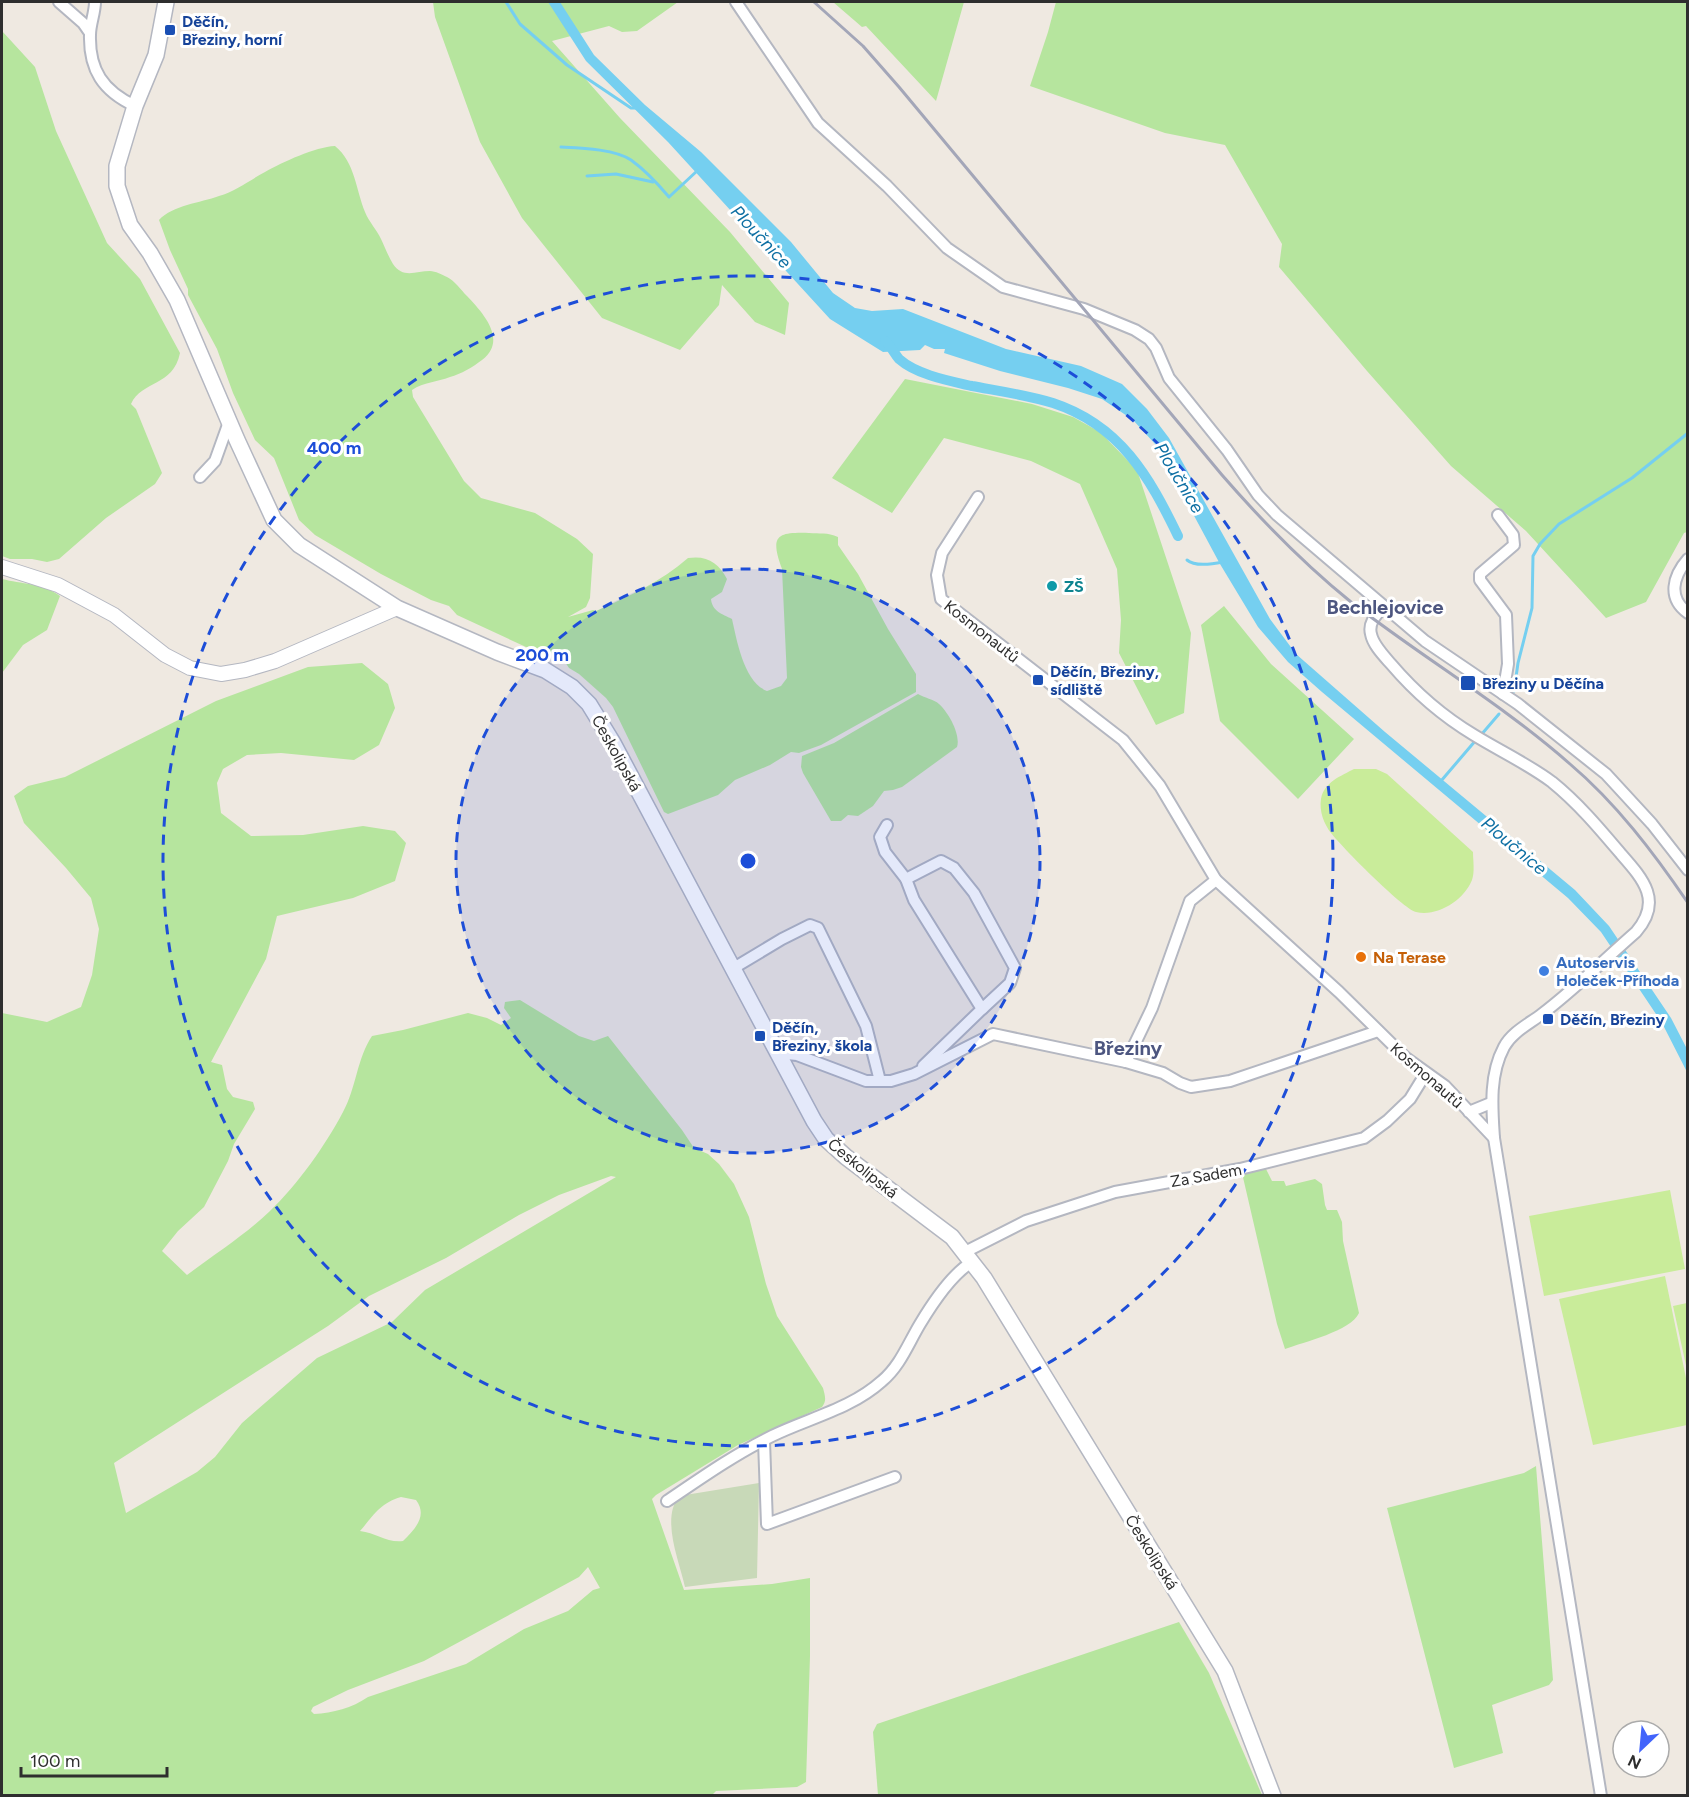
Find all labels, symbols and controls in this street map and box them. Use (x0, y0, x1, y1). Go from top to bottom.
place label: Děčín, Březiny, horní (182, 12, 283, 49)
marker: Děčín, Březiny, horní (163, 23, 177, 37)
water label: Ploučnice (726, 201, 796, 273)
text: 400 m (307, 437, 361, 459)
water label: Ploučnice (1149, 439, 1209, 517)
place label: ZŠ (1064, 577, 1084, 596)
marker: ZŠ (1045, 579, 1059, 593)
district label: Bechlejovice (1327, 595, 1444, 619)
street label: Kosmonautů (940, 596, 1023, 667)
text: 200 m (515, 644, 569, 666)
place label: Děčín, Březiny, sídliště (1050, 662, 1159, 699)
marker: Děčín, Březiny, sídliště (1031, 673, 1045, 687)
marker: Březiny u Děčína (1459, 674, 1477, 692)
place label: Březiny u Děčína (1482, 674, 1604, 693)
street label: Českolipská (588, 712, 645, 795)
water label: Ploučnice (1477, 812, 1551, 880)
centre of rings (738, 851, 758, 871)
place label: Na Terase (1373, 948, 1446, 967)
marker: Na Terase (1354, 950, 1368, 964)
place label: Autoservis Holeček-Příhoda (1556, 953, 1679, 990)
marker: Autoservis Holeček-Příhoda (1537, 964, 1551, 978)
place label: Děčín, Březiny (1560, 1010, 1665, 1029)
marker: Děčín, Březiny (1541, 1012, 1555, 1026)
place label: Děčín, Březiny, škola (772, 1018, 872, 1055)
marker: Děčín, Březiny, škola (753, 1029, 767, 1043)
district label: Březiny (1094, 1036, 1163, 1060)
street label: Kosmonautů (1386, 1039, 1467, 1112)
street label: Českolipská (824, 1134, 901, 1202)
street label: Za Sadem (1169, 1160, 1243, 1191)
street label: Českolipská (1121, 1511, 1182, 1593)
north arrow (1611, 1719, 1671, 1779)
scale bar (21, 1740, 166, 1778)
text: 100 m (30, 1750, 80, 1772)
text: N (1625, 1751, 1644, 1773)

